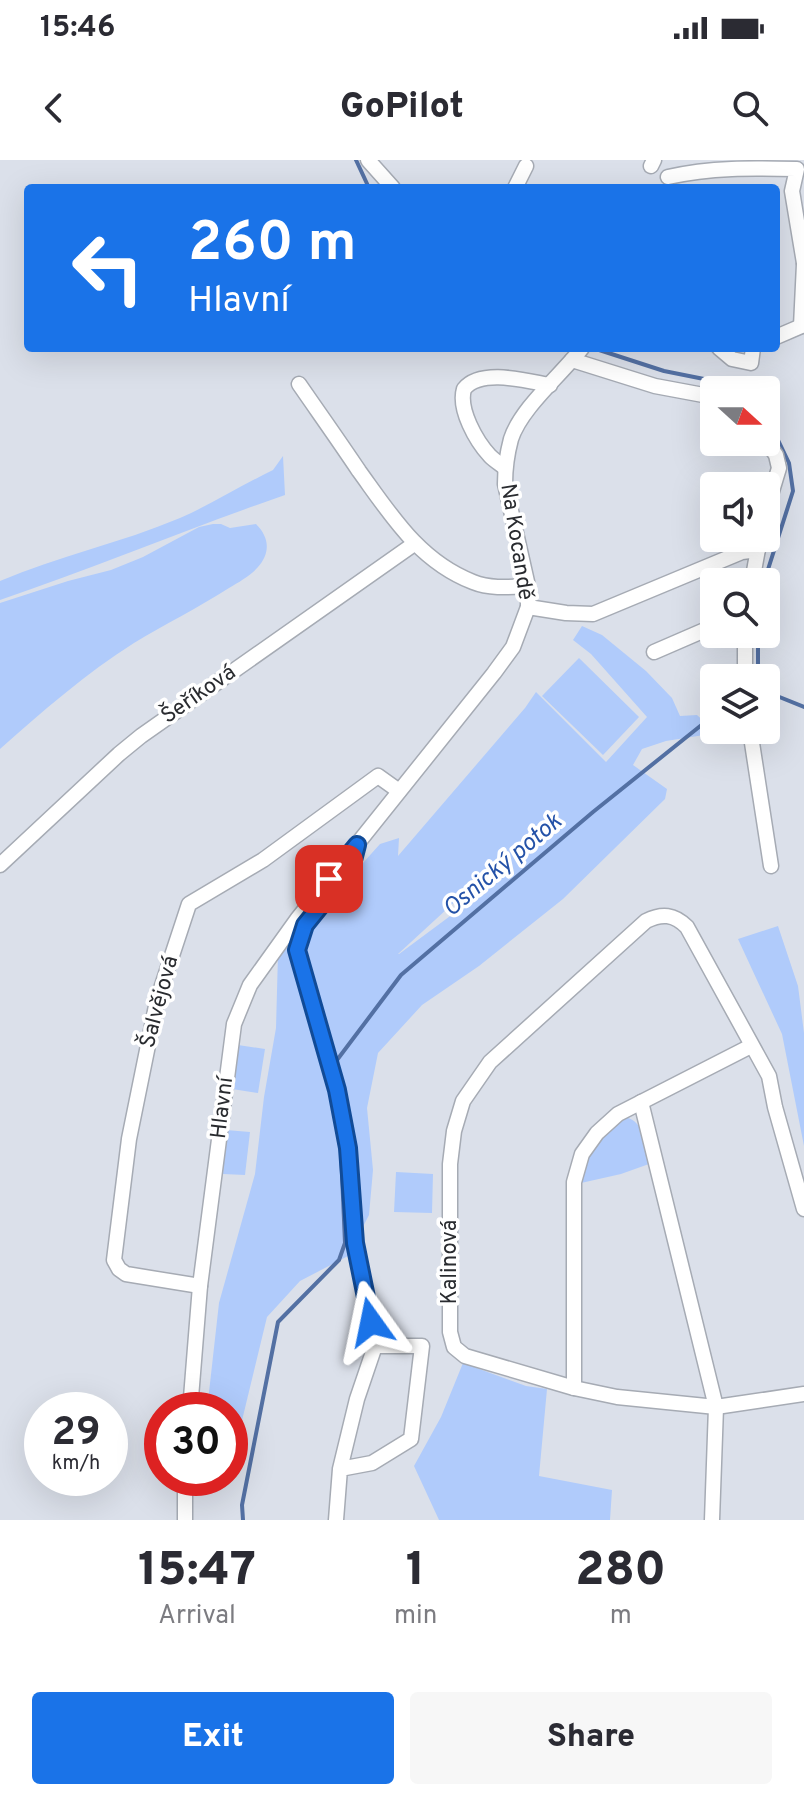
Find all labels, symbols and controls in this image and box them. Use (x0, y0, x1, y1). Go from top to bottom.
text: 15:46 (40, 10, 115, 47)
text: GoPilot (340, 85, 464, 131)
icon: back (32, 86, 76, 130)
icon: search (728, 86, 772, 130)
text: 260 m (188, 210, 357, 280)
icon: left (56, 216, 160, 320)
text: Hlavní (188, 279, 290, 325)
north arrow (700, 376, 780, 456)
map controls (700, 376, 780, 744)
button: sound (700, 472, 780, 552)
street label: Na Kocandě (493, 482, 539, 602)
button: search (700, 568, 780, 648)
street label: Šeříková (155, 657, 242, 730)
button: layers (700, 664, 780, 744)
water label: Osnický potok (437, 807, 569, 924)
pin (295, 845, 363, 913)
icon: arrive (307, 857, 351, 901)
street label: Šalvějová (132, 952, 185, 1051)
street label: Hlavní (206, 1073, 240, 1140)
street label: Kalinová (437, 1220, 464, 1304)
position arrow (329, 1280, 413, 1364)
speed limit sign: 30 (144, 1392, 248, 1496)
text: 29 (51, 1409, 101, 1459)
text: km/h (52, 1451, 100, 1477)
text: 15:47 (138, 1542, 256, 1602)
text: 1 (406, 1542, 425, 1602)
text: 280 (575, 1542, 666, 1602)
text: Arrival (158, 1600, 236, 1633)
text: min (394, 1600, 437, 1633)
text: m (610, 1600, 632, 1633)
button: Exit (32, 1692, 394, 1784)
button: Share (410, 1692, 772, 1784)

